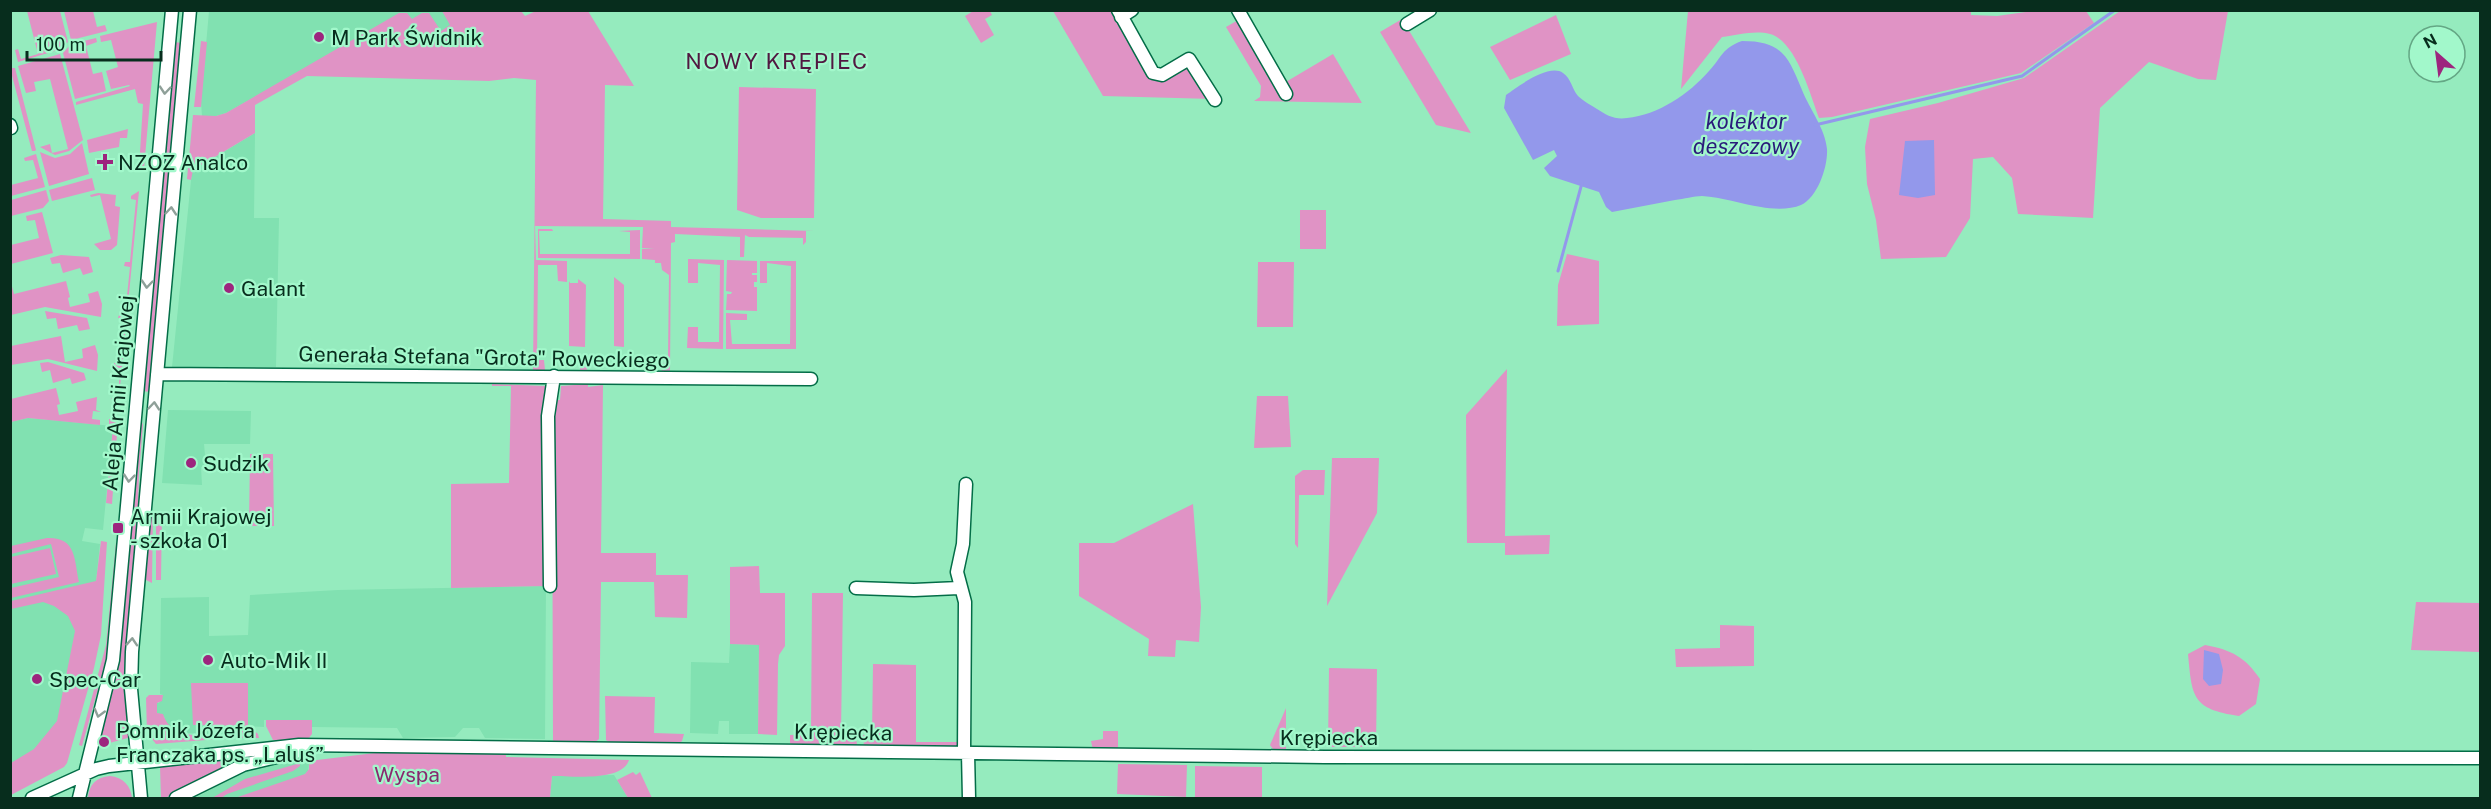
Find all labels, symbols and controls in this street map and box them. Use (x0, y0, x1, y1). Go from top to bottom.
scale bar (27, 24, 160, 62)
north arrow (2407, 24, 2467, 84)
place label: M Park Świdnik (331, 25, 482, 50)
marker: M Park Świdnik (312, 30, 326, 44)
text: N (2420, 30, 2440, 53)
text: 100 m (36, 34, 85, 55)
district label: NOWY KRĘPIEC (685, 48, 869, 74)
one-way arrow (159, 85, 172, 94)
water label: kolektor deszczowy (1693, 108, 1800, 159)
place label: NZOZ Analco (118, 150, 248, 175)
marker: NZOZ Analco (96, 153, 114, 171)
one-way arrow (164, 207, 177, 216)
place label: Galant (241, 276, 306, 301)
one-way arrow (141, 279, 154, 288)
marker: Galant (222, 281, 236, 295)
street label: Aleja Armii Krajowej (97, 294, 139, 492)
street label: Generała Stefana "Grota" Roweckiego (298, 341, 670, 373)
one-way arrow (147, 401, 160, 410)
place label: Sudzik (203, 451, 269, 476)
marker: Sudzik (184, 456, 198, 470)
one-way arrow (123, 474, 136, 483)
place label: Armii Krajowej - szkoła 01 (130, 504, 272, 553)
marker: Armii Krajowej - szkoła 01 (111, 521, 125, 535)
one-way arrow (126, 637, 139, 646)
place label: Auto-Mik II (220, 648, 328, 673)
marker: Auto-Mik II (201, 653, 215, 667)
place label: Spec-Car (49, 667, 141, 692)
marker: Spec-Car (30, 672, 44, 686)
one-way arrow (94, 707, 107, 717)
place label: Pomnik Józefa Franczaka ps. „Laluś” (116, 718, 324, 767)
street label: Krępiecka (794, 719, 892, 745)
street label: Krępiecka (1280, 725, 1378, 750)
marker: Pomnik Józefa Franczaka ps. „Laluś” (97, 735, 111, 749)
park label: Wyspa (374, 762, 440, 787)

